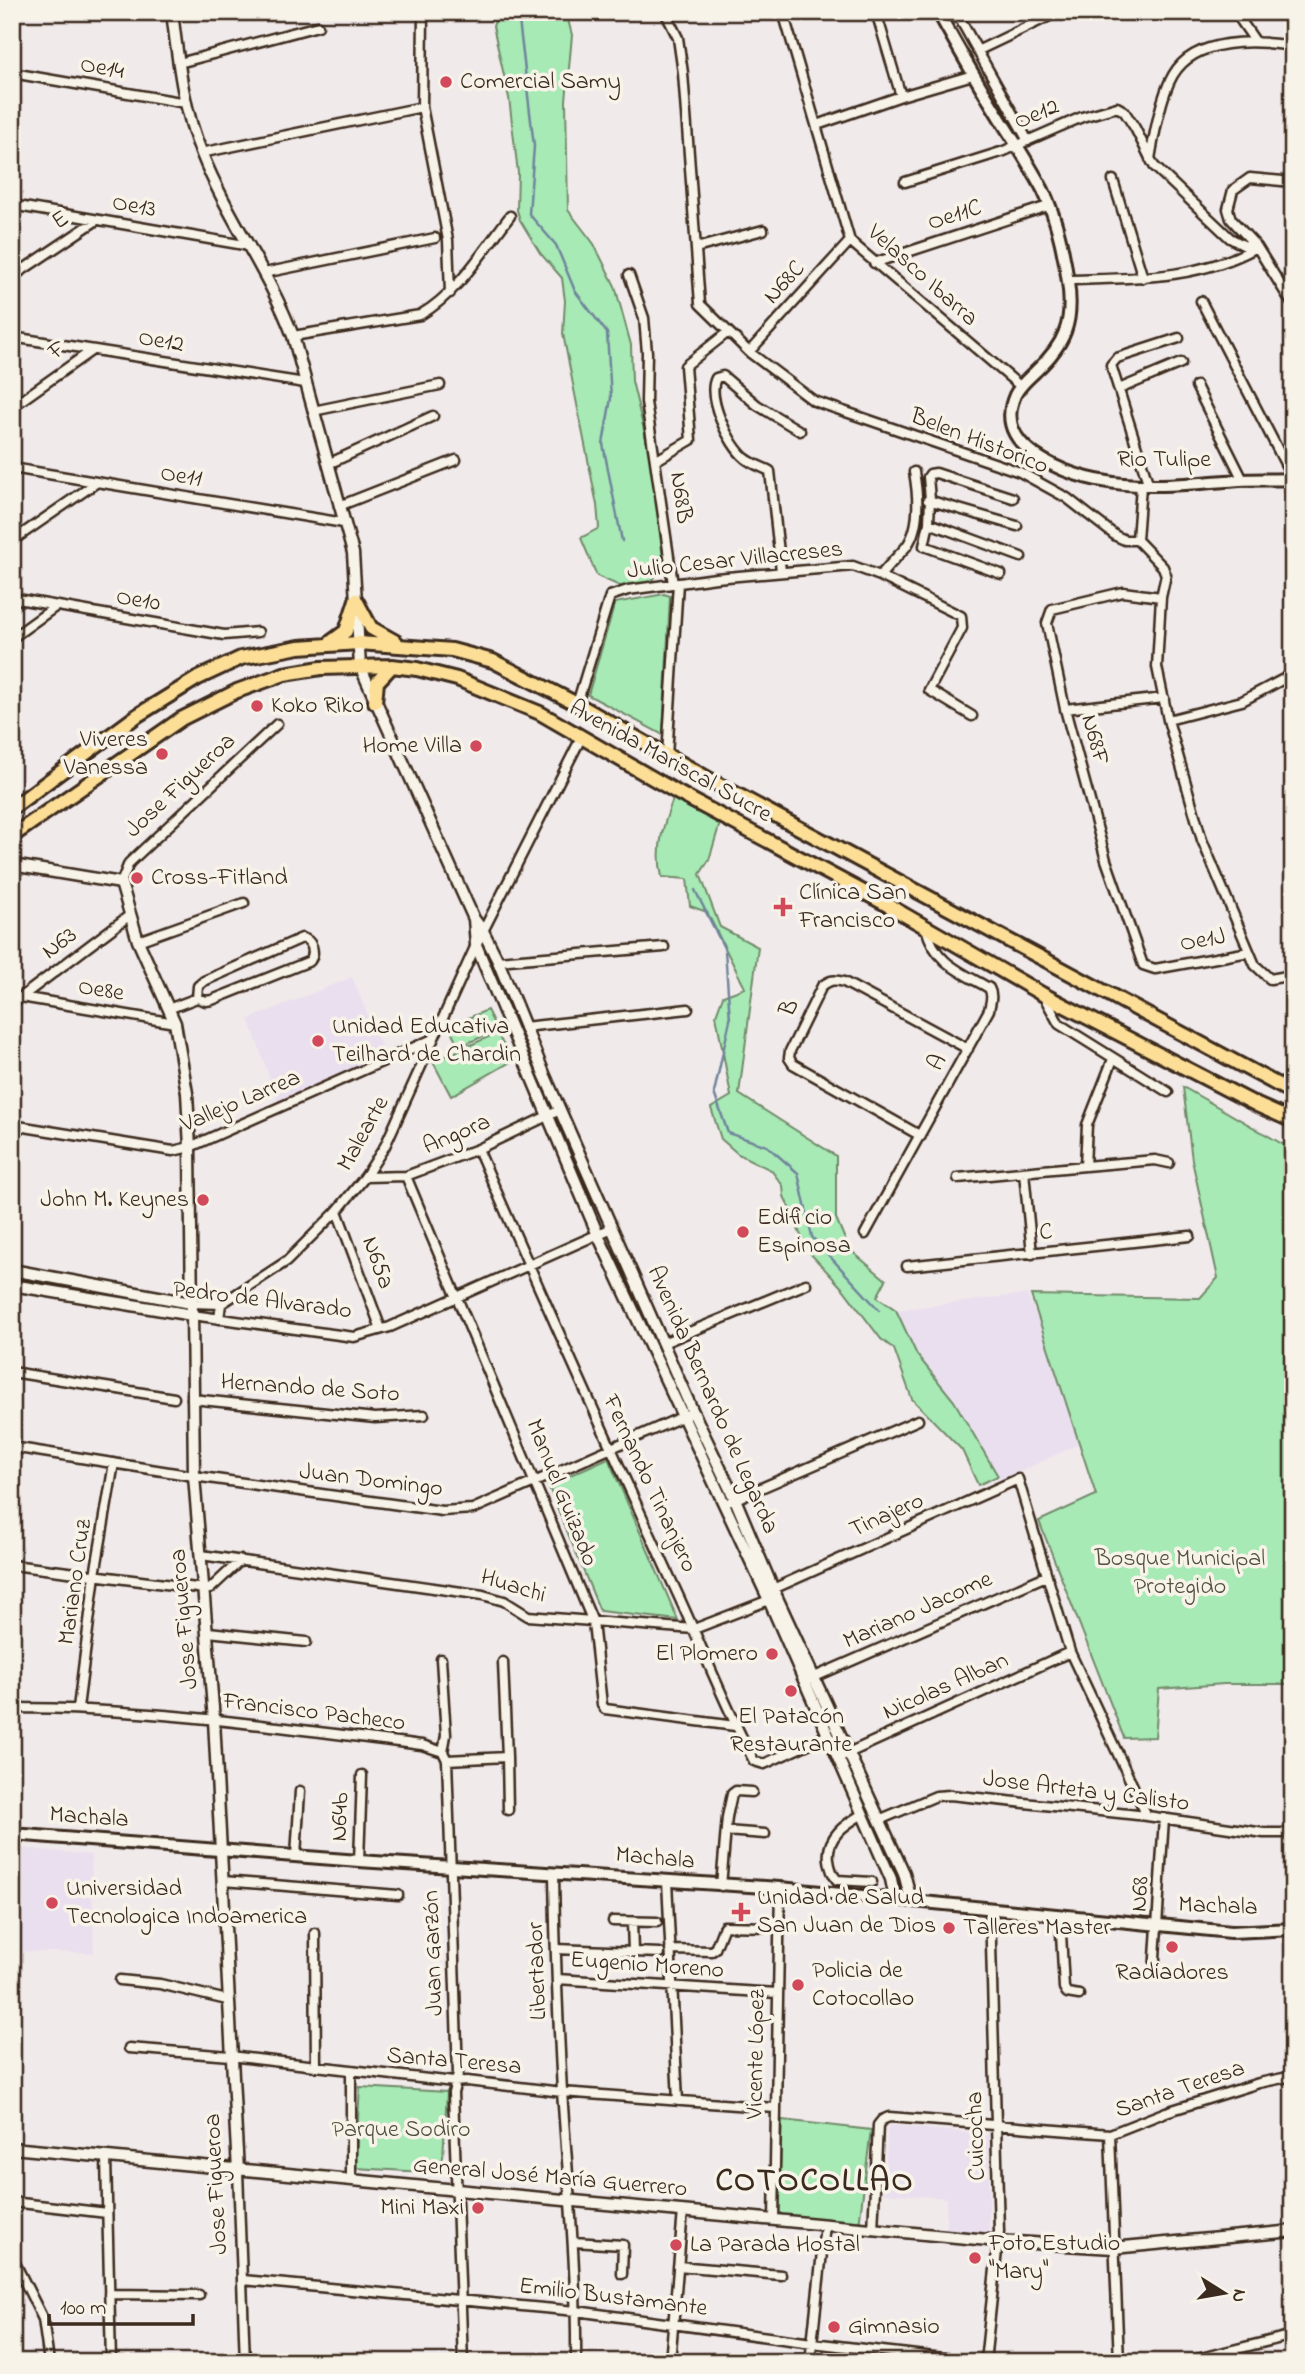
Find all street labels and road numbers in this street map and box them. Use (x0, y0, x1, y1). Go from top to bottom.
street label: Oe14 (77, 48, 127, 90)
street label: Oe12 (1009, 90, 1065, 140)
street label: Oe13 (109, 186, 159, 228)
street label: Oe11C (923, 191, 987, 241)
street label: E (45, 202, 77, 240)
street label: Velasco Ibarra (858, 216, 986, 336)
street label: N68C (756, 253, 814, 313)
street label: Oe12 (135, 321, 187, 363)
street label: F (41, 332, 75, 370)
street label: Belen Historico (904, 399, 1053, 484)
street label: Rio Tulipe (1117, 443, 1211, 478)
street label: Oe11 (158, 456, 205, 498)
street label: N68B (659, 470, 701, 526)
street label: Julio Cesar Villacreses (625, 532, 845, 590)
street label: Oe10 (113, 580, 163, 622)
street label: Avenida Mariscal Sucre (562, 692, 778, 832)
street label: N68F (1070, 711, 1118, 770)
street label: Jose Figueroa (117, 725, 245, 847)
street label: N63 (35, 919, 85, 969)
street label: Oe1J (1177, 920, 1229, 962)
street label: Oe8e (75, 970, 127, 1012)
street label: B (770, 993, 809, 1024)
street label: A (919, 1048, 957, 1078)
street label: Vallejo Larrea (175, 1061, 306, 1143)
street label: Malearte (329, 1090, 399, 1178)
street label: Angora (418, 1105, 496, 1165)
street label: C (1038, 1215, 1054, 1251)
street label: N65a (351, 1232, 403, 1294)
street label: Avenida Bernardo de Legarda (637, 1260, 787, 1540)
street label: Pedro de Alvarado (170, 1273, 354, 1329)
street label: Hernando de Soto (219, 1365, 401, 1413)
street label: Fernando Tinanjero (592, 1388, 706, 1579)
street label: Manuel Guizado (516, 1414, 606, 1572)
street label: Juan Domingo (297, 1455, 445, 1507)
street label: Tinajero (844, 1484, 930, 1548)
street label: Mariano Cruz (50, 1516, 102, 1647)
street label: Jose Figueroa (161, 1547, 209, 1691)
street label: Huachi (476, 1560, 550, 1614)
street label: Mariano Jacome (838, 1562, 998, 1659)
street label: Nicolas Alban (877, 1644, 1015, 1730)
street label: Francisco Pacheco (220, 1684, 407, 1742)
street label: Jose Arteta y Calisto (981, 1762, 1191, 1823)
street label: N64b (323, 1791, 359, 1842)
street label: Machala (48, 1798, 130, 1838)
street label: Machala (614, 1838, 696, 1880)
street label: N68 (1123, 1875, 1159, 1913)
street label: Machala (1178, 1888, 1258, 1926)
street label: Juan Garzón (414, 1889, 454, 2017)
street label: Libertador (519, 1921, 557, 2021)
street label: Eugenio Moreno (569, 1943, 725, 1989)
street label: Vicente López (738, 1988, 776, 2120)
street label: Santa Teresa (385, 2039, 523, 2085)
street label: Santa Teresa (1110, 2051, 1250, 2129)
street label: Cuicocha (958, 2091, 996, 2181)
street label: Jose Figueroa (196, 2113, 238, 2255)
street label: General José María Guerrero (411, 2149, 689, 2207)
street label: Emilio Bustamante (517, 2269, 709, 2327)

